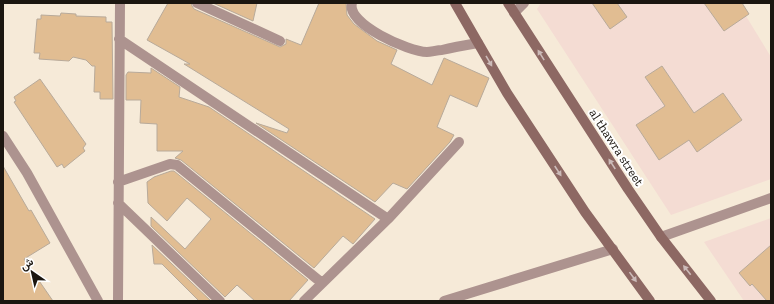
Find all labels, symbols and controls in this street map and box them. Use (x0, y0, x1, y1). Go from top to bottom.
one-way arrow (537, 50, 545, 60)
one-way arrow (485, 55, 492, 67)
street label: al thawra street (586, 106, 647, 189)
one-way arrow (608, 159, 616, 169)
one-way arrow (554, 165, 562, 176)
north arrow (12, 252, 52, 292)
text: ش (18, 255, 36, 273)
one-way arrow (682, 265, 691, 276)
one-way arrow (629, 272, 637, 282)

